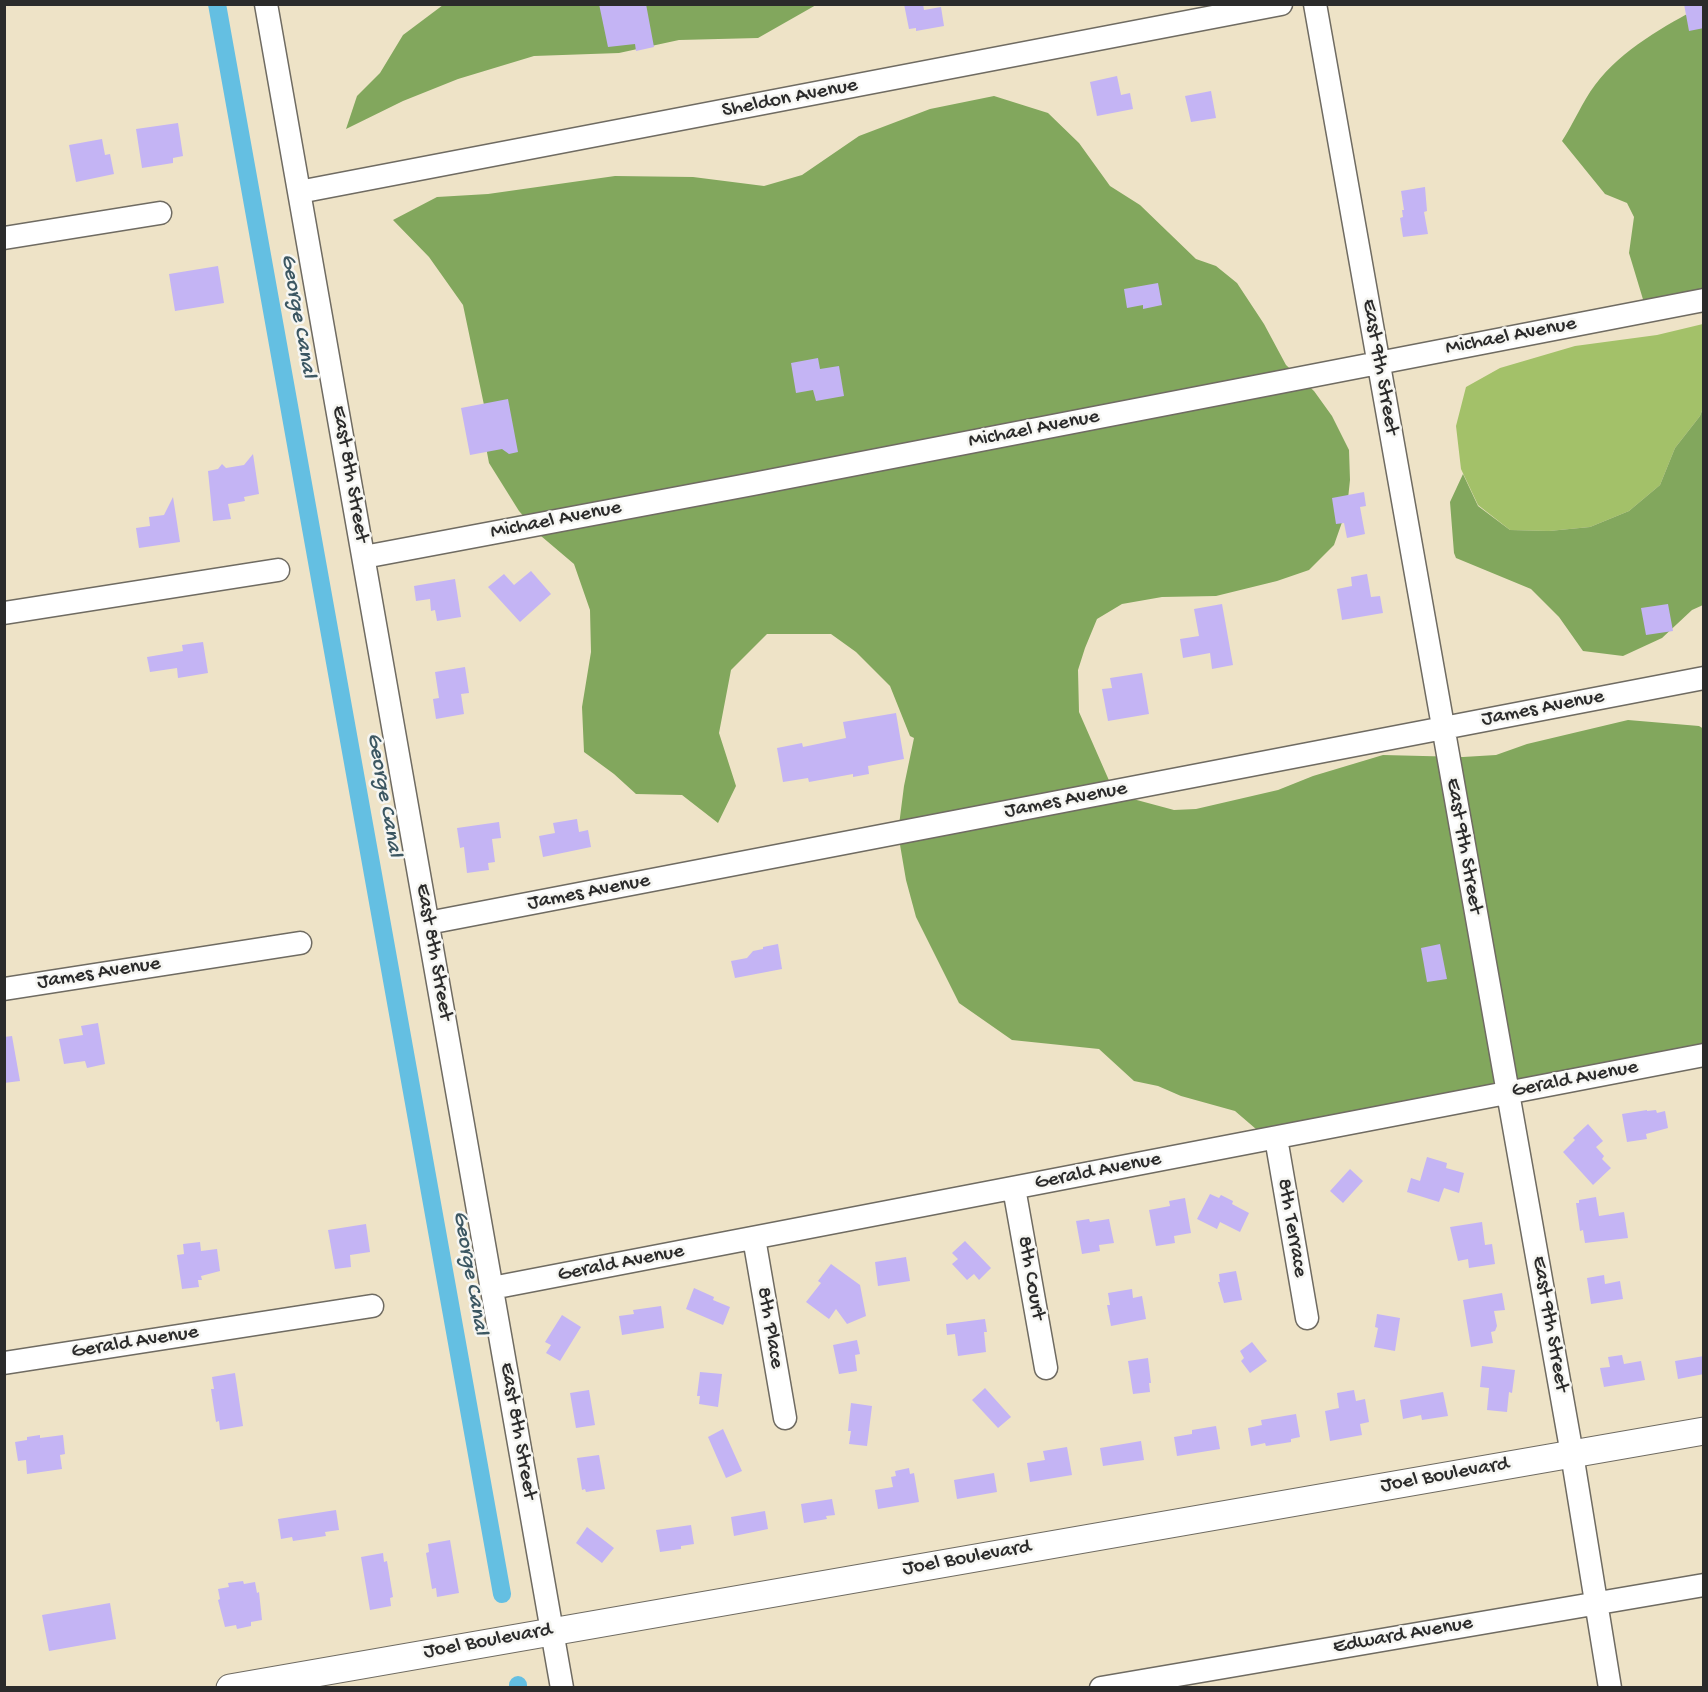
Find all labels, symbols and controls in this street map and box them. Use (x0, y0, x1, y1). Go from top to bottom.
street label: Sheldon Avenue (720, 73, 860, 125)
water label: George Canal (273, 252, 321, 380)
street label: East 9th Street (1355, 297, 1403, 437)
street label: Michael Avenue (1443, 312, 1579, 362)
street label: East 8th Street (325, 404, 373, 544)
street label: Michael Avenue (966, 405, 1102, 455)
street label: Michael Avenue (488, 496, 624, 546)
street label: James Avenue (1480, 685, 1606, 733)
water label: George Canal (359, 731, 407, 859)
street label: East 9th Street (1439, 776, 1487, 916)
street label: James Avenue (1003, 777, 1129, 825)
street label: James Avenue (526, 869, 652, 917)
street label: East 8th Street (409, 882, 457, 1022)
street label: James Avenue (36, 952, 162, 996)
street label: Gerald Avenue (1510, 1055, 1640, 1105)
street label: Gerald Avenue (1033, 1147, 1163, 1197)
street label: 8th Terrace (1270, 1177, 1312, 1279)
water label: George Canal (445, 1209, 493, 1337)
street label: 8th Court (1010, 1234, 1050, 1322)
street label: Gerald Avenue (556, 1239, 686, 1289)
street label: East 9th Street (1525, 1254, 1573, 1394)
street label: 8th Place (749, 1285, 789, 1371)
street label: Gerald Avenue (70, 1321, 200, 1365)
street label: East 8th Street (493, 1361, 541, 1501)
street label: Joel Boulevard (1379, 1452, 1511, 1500)
street label: Joel Boulevard (901, 1535, 1033, 1583)
street label: Edward Avenue (1331, 1611, 1475, 1661)
street label: Joel Boulevard (422, 1618, 554, 1666)

